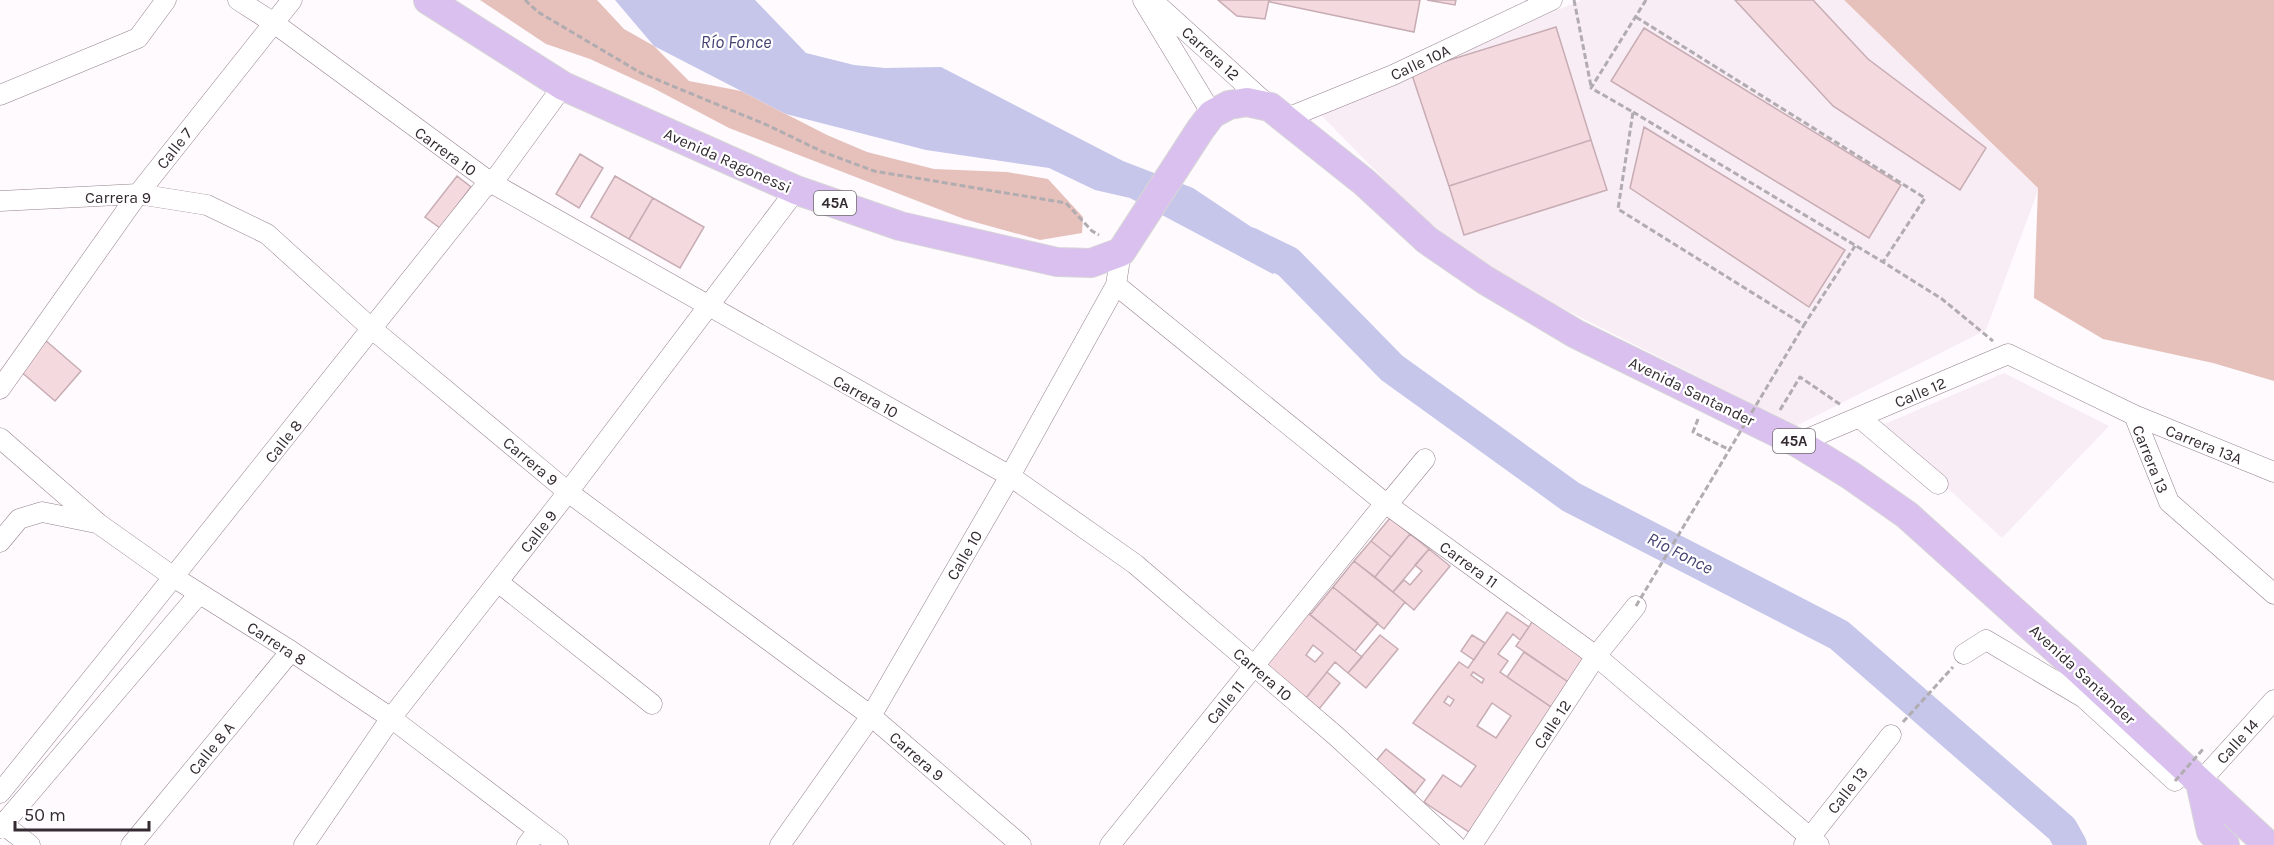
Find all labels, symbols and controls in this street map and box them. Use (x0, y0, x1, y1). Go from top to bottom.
street label: Carrera 12 (1178, 22, 1244, 84)
water label: Río Fonce (701, 31, 771, 53)
street label: Calle 10A (1387, 40, 1453, 84)
street label: Carrera 10 (411, 123, 480, 180)
street label: Calle 7 (152, 124, 197, 173)
street label: Avenida Ragonessi (661, 124, 794, 197)
street label: Carrera 9 (85, 188, 151, 207)
road number: 45A (814, 191, 856, 215)
street label: Avenida Santander (1626, 353, 1758, 430)
street label: Carrera 10 (830, 371, 902, 422)
street label: Calle 12 (1892, 373, 1949, 412)
street label: Calle 8 (261, 416, 306, 467)
street label: Carrera 13A (2163, 421, 2245, 468)
street label: Carrera 13 (2128, 422, 2173, 496)
road number: 45A (1773, 429, 1815, 453)
street label: Carrera 9 (499, 433, 562, 490)
street label: Calle 9 (516, 506, 561, 556)
street label: Calle 10 (943, 527, 986, 584)
water label: Río Fonce (1643, 527, 1717, 579)
street label: Carrera 11 (1436, 537, 1502, 592)
street label: Carrera 8 (244, 617, 310, 670)
street label: Avenida Santander (2026, 620, 2140, 728)
street label: Carrera 10 (1229, 644, 1296, 705)
street label: Calle 11 (1202, 677, 1249, 728)
street label: Calle 12 (1530, 696, 1575, 752)
street label: Calle 14 (2212, 715, 2262, 768)
street label: Calle 8 A (184, 718, 238, 779)
street label: Carrera 9 (886, 728, 948, 785)
street label: Calle 13 (1823, 763, 1872, 818)
scale bar (15, 794, 148, 832)
text: 50 m (24, 804, 66, 826)

